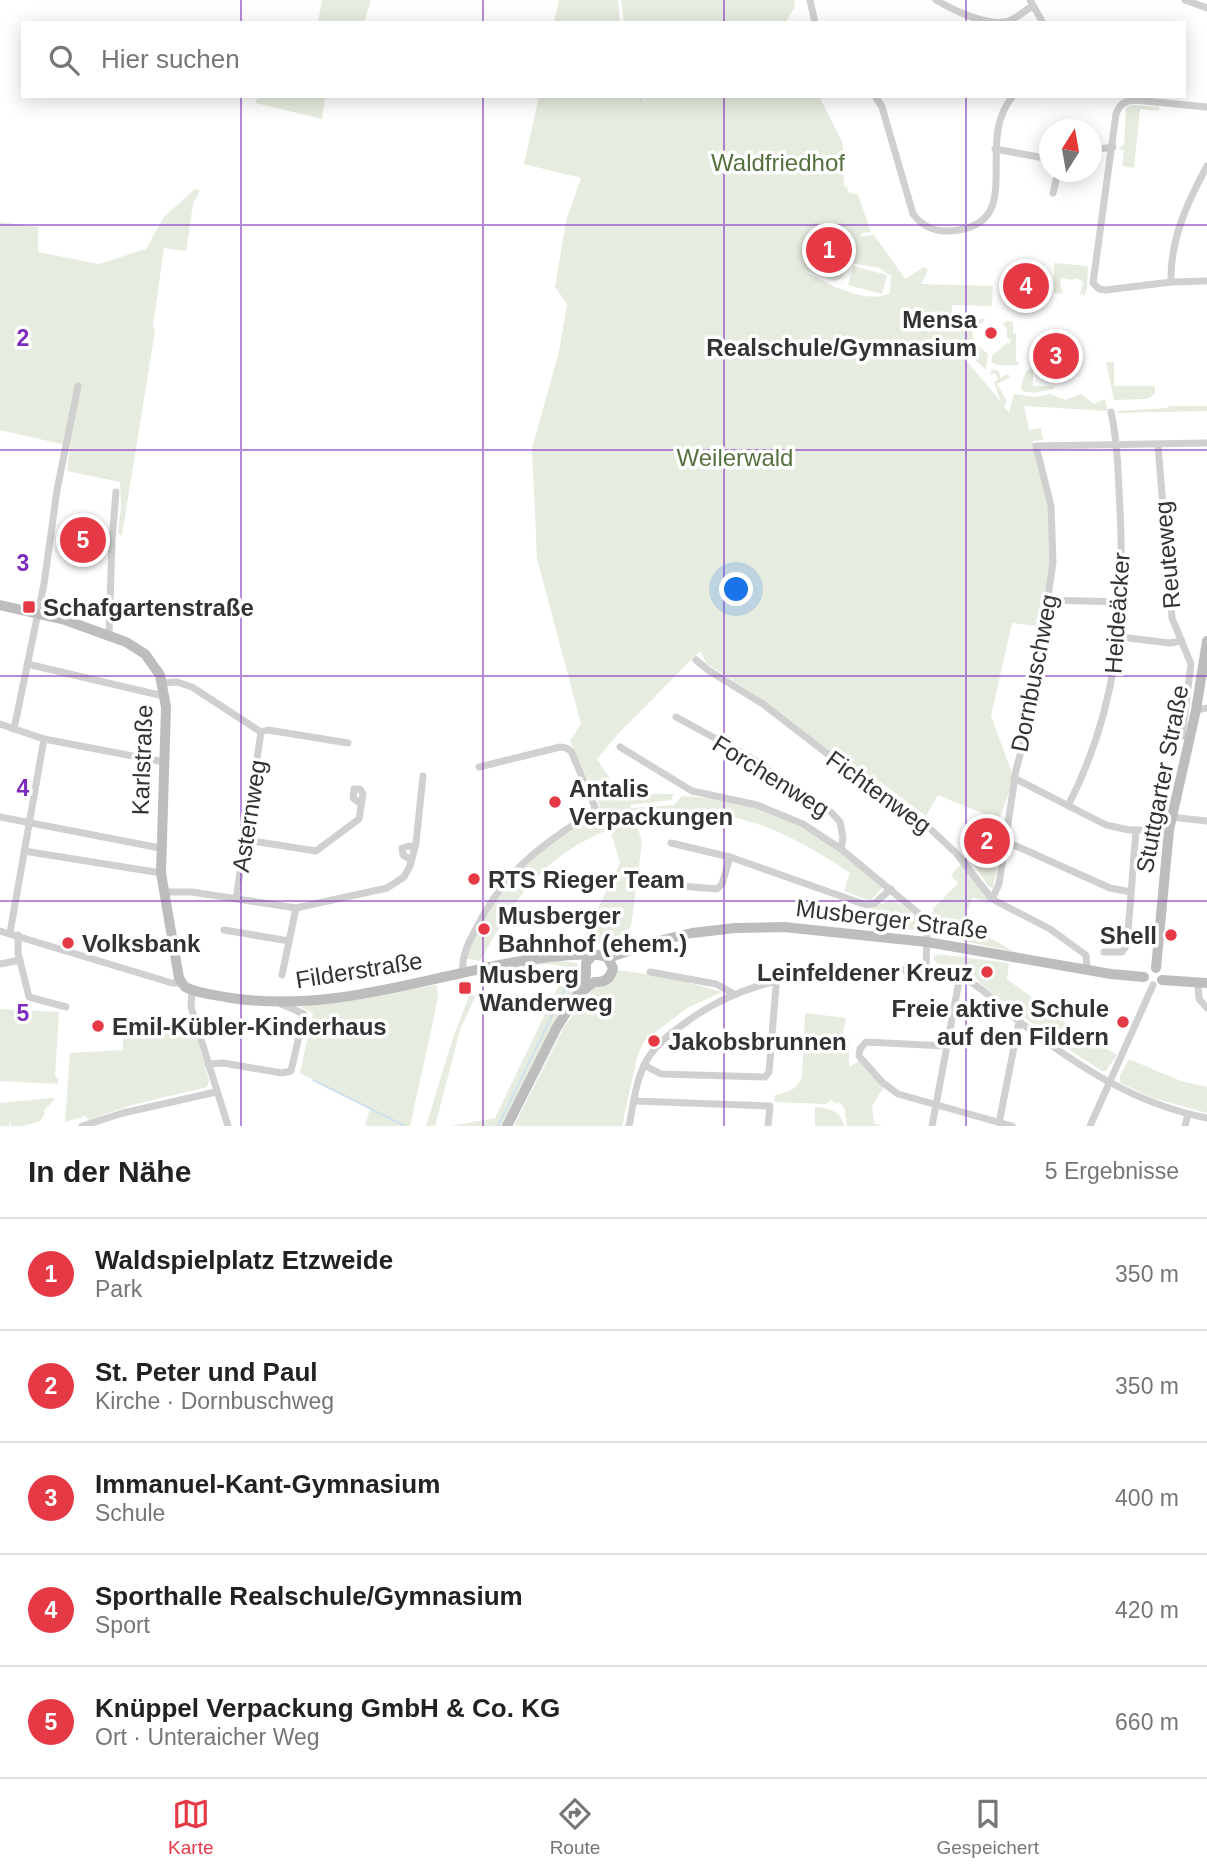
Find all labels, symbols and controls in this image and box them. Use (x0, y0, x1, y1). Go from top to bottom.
search box (21, 21, 1186, 98)
icon: search (45, 41, 83, 79)
text: Hier suchen (101, 44, 240, 74)
north arrow (1039, 119, 1102, 182)
park label: Waldfriedhof (711, 149, 845, 176)
pin: 1 (806, 224, 852, 276)
pin: 4 (1003, 260, 1049, 312)
place label: Mensa Realschule/Gymnasium (706, 306, 978, 361)
text: 2 (17, 325, 29, 351)
marker: Mensa Realschule/Gymnasium (983, 325, 999, 341)
pin: 3 (1033, 330, 1079, 382)
park label: Weilerwald (677, 444, 793, 471)
street label: Reuteweg (1149, 500, 1185, 610)
pin: 5 (60, 514, 106, 566)
text: 3 (17, 550, 29, 576)
street label: Heideäcker (1099, 552, 1135, 674)
your location (719, 572, 753, 606)
street label: Dornbuschweg (1005, 592, 1063, 754)
place label: Schafgartenstraße (43, 594, 254, 621)
marker: Schafgartenstraße (21, 599, 37, 615)
street label: Stuttgarter Straße (1131, 683, 1193, 875)
street label: Karlstraße (127, 704, 157, 816)
street label: Forchenweg (708, 730, 834, 822)
street label: Fichtenweg (821, 745, 937, 839)
street label: Asternweg (227, 758, 271, 874)
text: 4 (17, 775, 30, 801)
place label: Antalis Verpackungen (569, 775, 733, 830)
marker: Antalis Verpackungen (547, 794, 563, 810)
pin: 2 (964, 815, 1010, 867)
place label: RTS Rieger Team (488, 866, 685, 893)
marker: RTS Rieger Team (466, 871, 482, 887)
street label: Musberger Straße (794, 894, 990, 944)
place label: Musberger Bahnhof (ehem.) (498, 902, 687, 957)
marker: Musberger Bahnhof (ehem.) (476, 921, 492, 937)
place label: Shell (1100, 922, 1157, 949)
marker: Shell (1163, 927, 1179, 943)
place label: Volksbank (82, 930, 201, 957)
marker: Volksbank (60, 935, 76, 951)
street label: Filderstraße (294, 947, 424, 993)
place label: Leinfeldener Kreuz (757, 959, 973, 986)
place label: Musberg Wanderweg (479, 961, 613, 1016)
marker: Leinfeldener Kreuz (979, 964, 995, 980)
marker: Musberg Wanderweg (457, 980, 473, 996)
place label: Freie aktive Schule auf den Fildern (892, 995, 1109, 1050)
text: 5 (17, 1000, 30, 1026)
place label: Emil-Kübler-Kinderhaus (112, 1013, 387, 1040)
marker: Freie aktive Schule auf den Fildern (1115, 1014, 1131, 1030)
marker: Emil-Kübler-Kinderhaus (90, 1018, 106, 1034)
place label: Jakobsbrunnen (668, 1028, 847, 1055)
marker: Jakobsbrunnen (646, 1033, 662, 1049)
text: In der Nähe (28, 1155, 191, 1188)
text: 5 Ergebnisse (1045, 1158, 1179, 1184)
text: Waldspielplatz Etzweide (95, 1245, 393, 1275)
text: 1 (45, 1261, 57, 1287)
text: 350 m (1115, 1261, 1179, 1287)
text: Park (95, 1276, 142, 1302)
text: St. Peter und Paul (95, 1357, 318, 1387)
text: 2 (45, 1373, 57, 1399)
text: 350 m (1115, 1373, 1179, 1399)
text: Kirche · Dornbuschweg (95, 1388, 334, 1414)
text: Immanuel-Kant-Gymnasium (95, 1469, 440, 1499)
text: 3 (45, 1485, 57, 1511)
text: 400 m (1115, 1485, 1179, 1511)
text: Schule (95, 1500, 165, 1526)
text: Sporthalle Realschule/Gymnasium (95, 1581, 523, 1611)
text: 4 (45, 1597, 57, 1623)
text: 420 m (1115, 1597, 1179, 1623)
text: Sport (95, 1612, 150, 1638)
text: Knüppel Verpackung GmbH & Co. KG (95, 1693, 560, 1723)
text: 5 (45, 1709, 57, 1735)
text: 660 m (1115, 1709, 1179, 1735)
text: Ort · Unteraicher Weg (95, 1724, 320, 1750)
tab: Karte (168, 1795, 213, 1859)
tab: Route (550, 1795, 600, 1859)
tab: Gespeichert (936, 1795, 1039, 1859)

